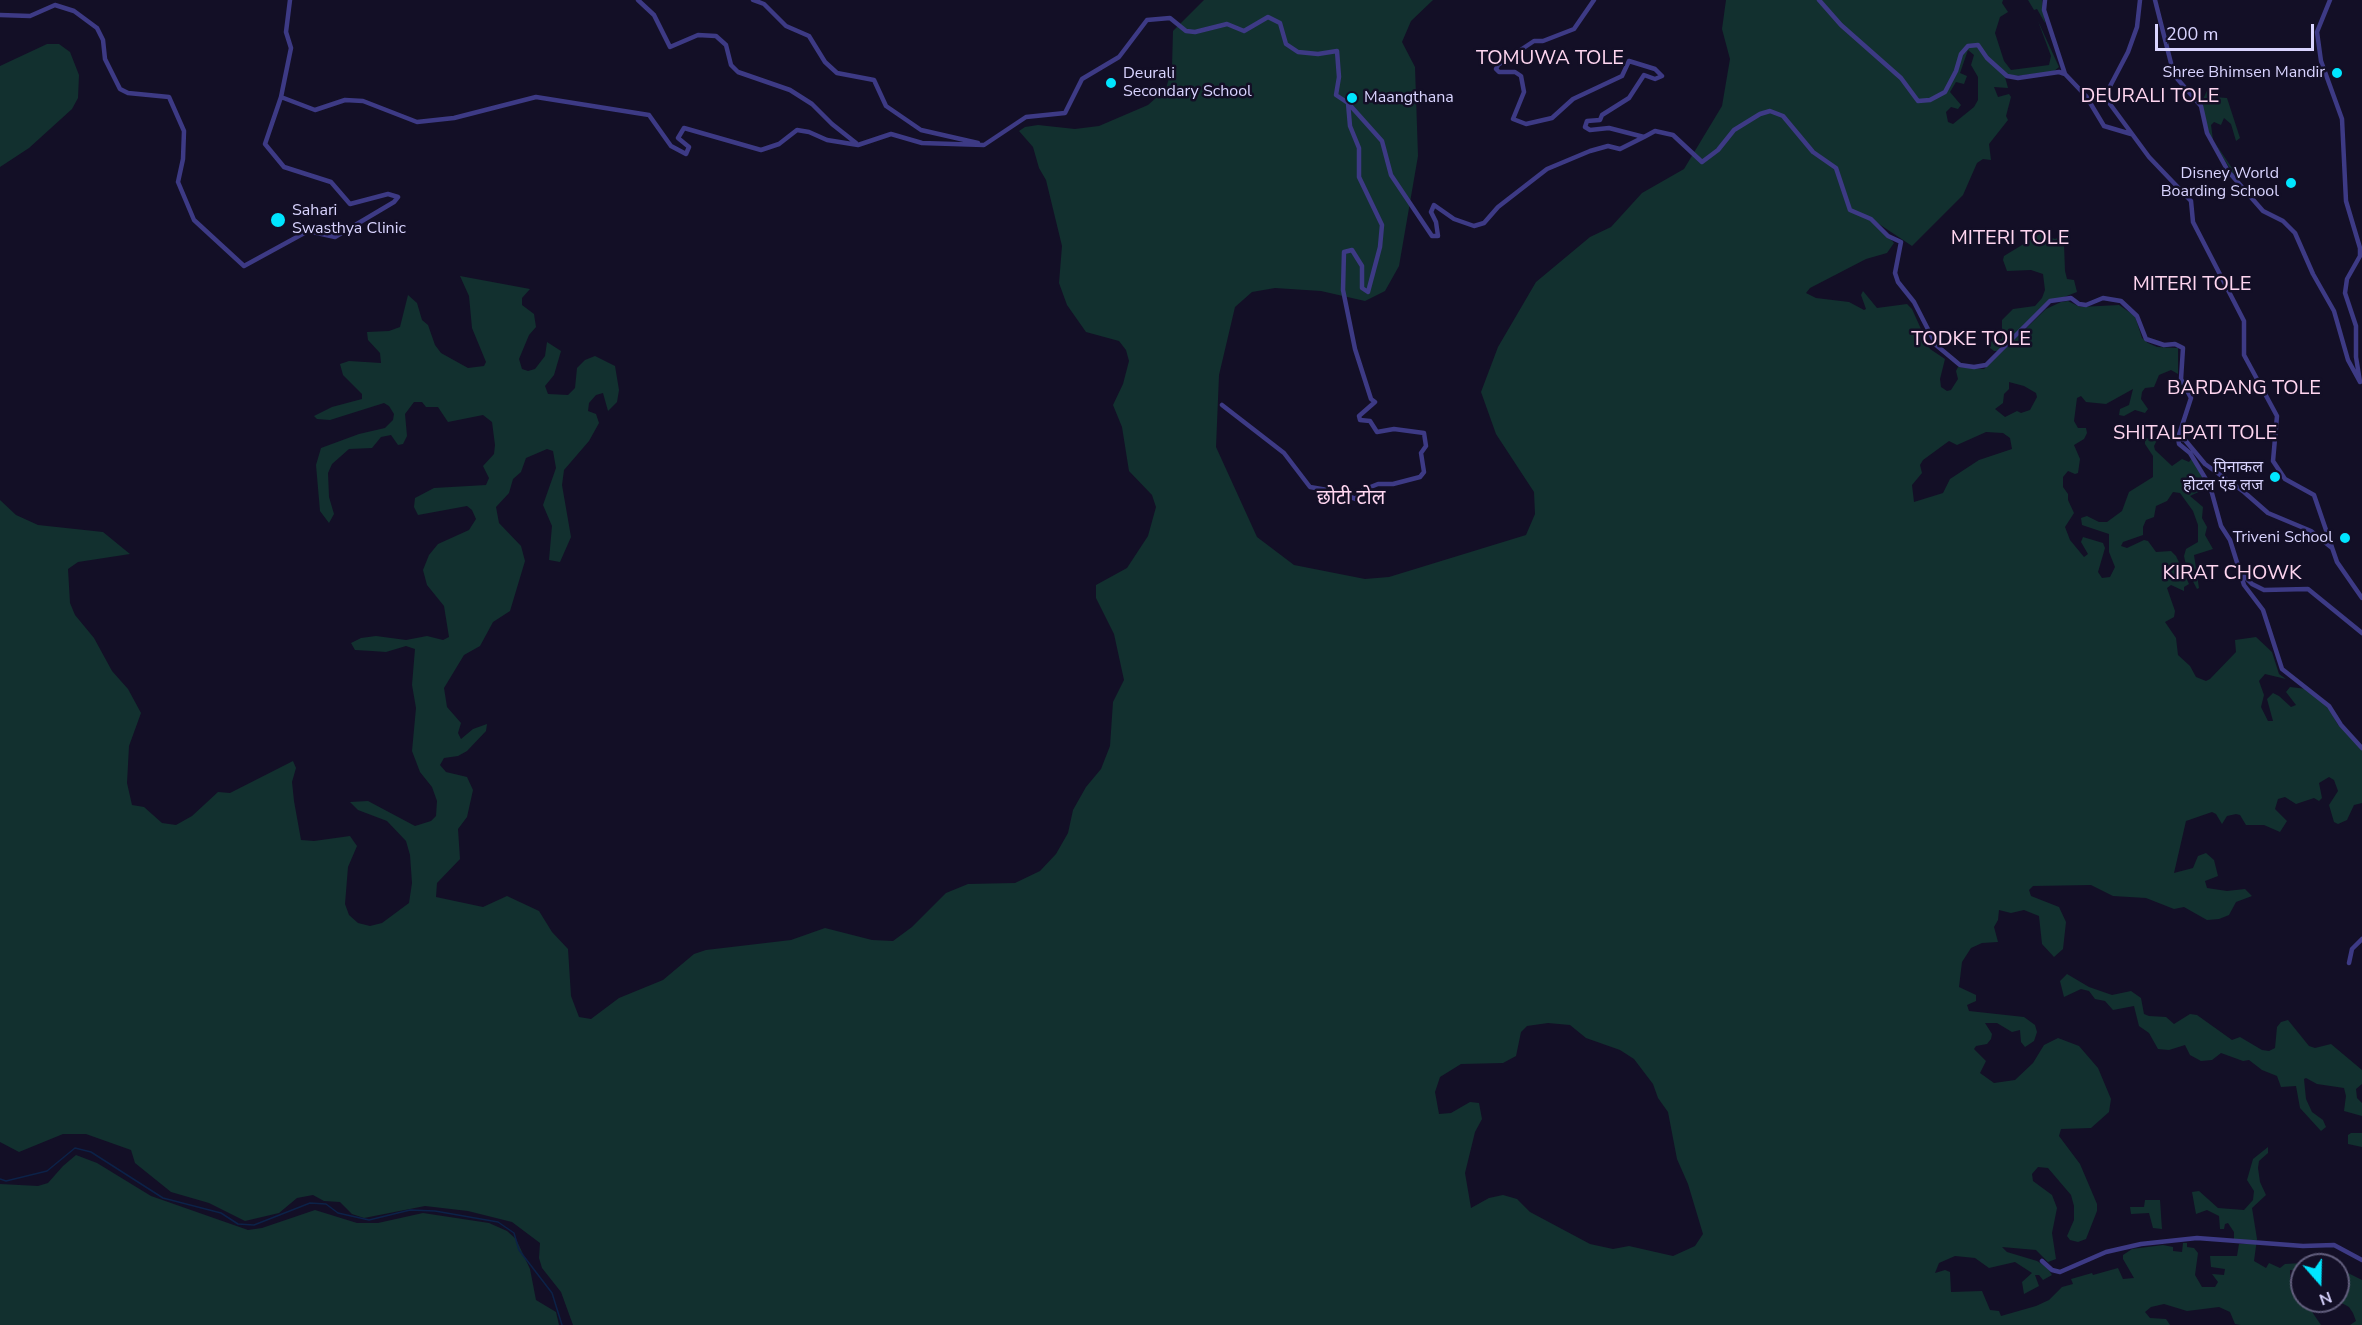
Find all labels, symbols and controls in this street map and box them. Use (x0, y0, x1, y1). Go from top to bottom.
scale bar (2158, 12, 2317, 50)
text: 200 m (2166, 22, 2218, 46)
district label: TOMUWA TOLE (1468, 47, 1632, 71)
place label: Shree Bhimsen Mandir (2163, 63, 2325, 83)
place label: Deurali Secondary School (1123, 64, 1252, 102)
marker: Shree Bhimsen Mandir (2330, 66, 2344, 80)
marker: Deurali Secondary School (1104, 76, 1118, 90)
district label: DEURALI TOLE (2072, 85, 2228, 109)
place label: Maangthana (1364, 88, 1454, 108)
marker: Maangthana (1345, 91, 1359, 105)
place label: Disney World Boarding School (2161, 164, 2279, 202)
marker: Disney World Boarding School (2284, 176, 2298, 190)
place label: Sahari Swasthya Clinic (292, 201, 406, 239)
marker: Sahari Swasthya Clinic (269, 211, 287, 229)
district label: MITERI TOLE (1942, 227, 2078, 251)
district label: MITERI TOLE (2124, 273, 2260, 297)
district label: TODKE TOLE (1904, 328, 2038, 352)
district label: BARDANG TOLE (2158, 377, 2330, 401)
district label: SHITALPATI TOLE (2102, 422, 2288, 446)
place label: पिनाकल होटल एंड लज (2183, 458, 2263, 496)
marker: पिनाकल होटल एंड लज (2268, 470, 2282, 484)
district label: छोटी टोल (1317, 487, 1385, 511)
place label: Triveni School (2233, 528, 2333, 548)
marker: Triveni School (2338, 531, 2352, 545)
district label: KIRAT CHOWK (2154, 562, 2310, 586)
north arrow (2290, 1253, 2350, 1313)
text: N (2316, 1286, 2335, 1310)

